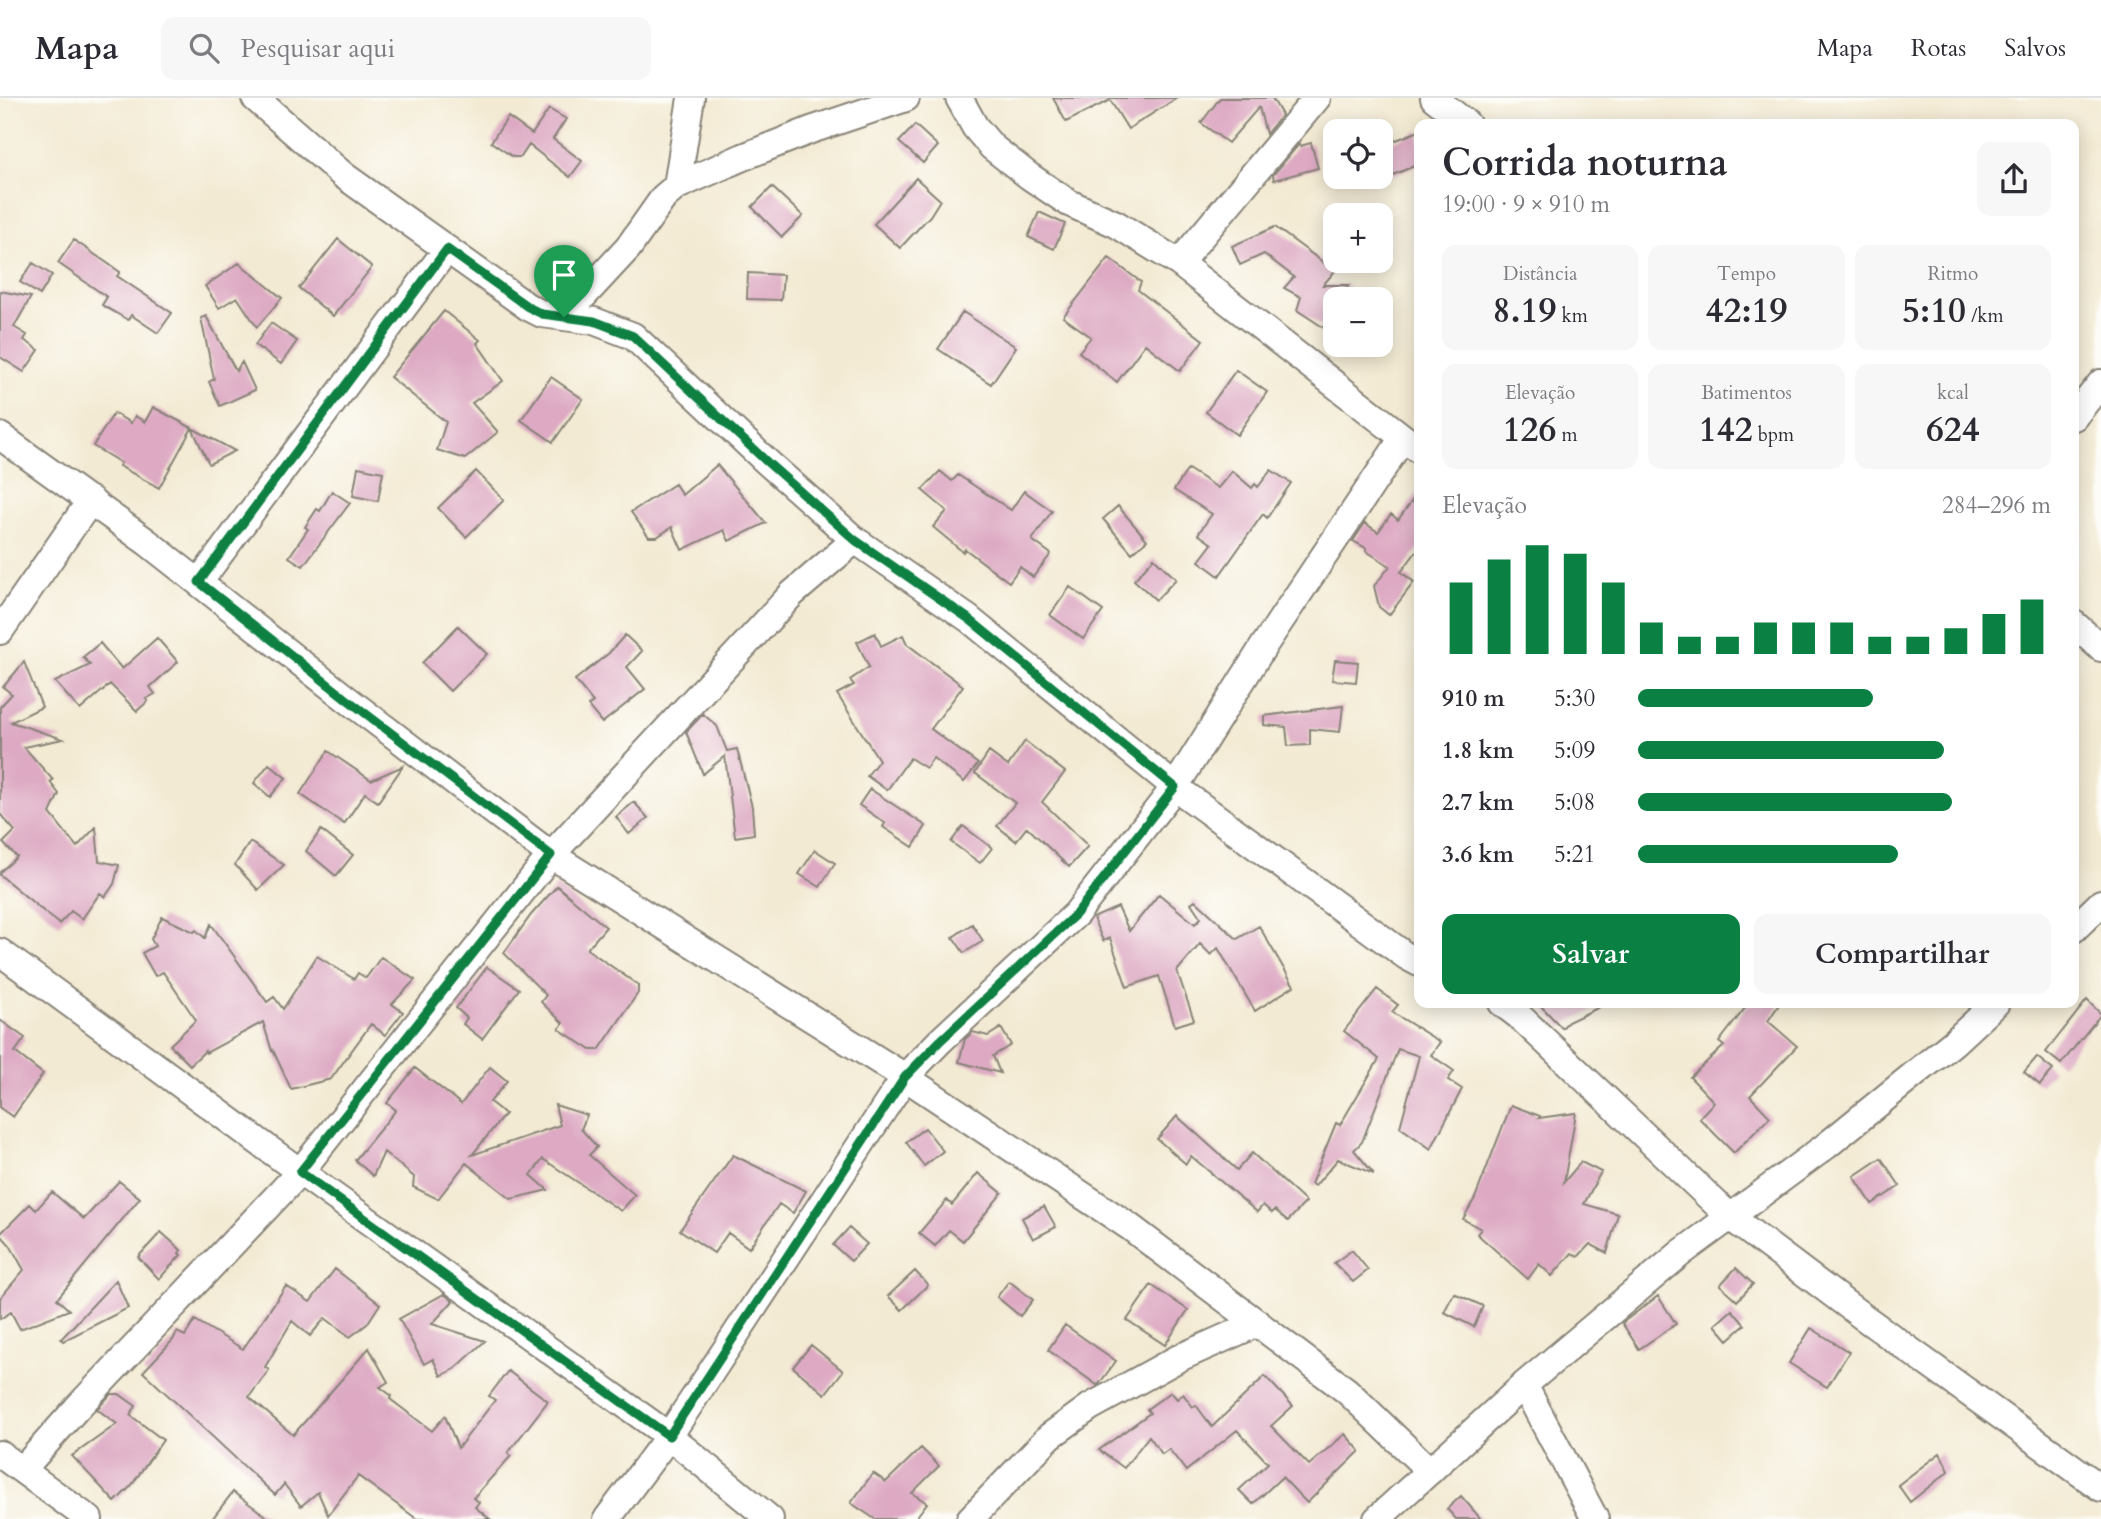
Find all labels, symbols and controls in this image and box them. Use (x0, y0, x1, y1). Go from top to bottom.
search box (161, 17, 651, 80)
text: Mapa (35, 26, 119, 71)
icon: search (185, 29, 223, 67)
text: Pesquisar aqui (241, 31, 395, 66)
text: Mapa (1817, 32, 1873, 65)
text: Rotas (1911, 32, 1966, 65)
text: Salvos (2004, 32, 2066, 65)
map controls (1323, 119, 1393, 357)
button: locate (1323, 119, 1393, 189)
text: Corrida noturna (1442, 137, 1728, 189)
button: share (1977, 142, 2051, 216)
text: 19:00 · 9 × 910 m (1442, 189, 1610, 220)
button: + (1323, 203, 1393, 273)
pin (534, 245, 594, 317)
icon: arrive (545, 256, 583, 294)
text: Distância (1503, 261, 1577, 287)
text: Tempo (1717, 261, 1776, 287)
text: Ritmo (1927, 261, 1978, 287)
button: − (1323, 287, 1393, 357)
text: 8.19 (1493, 287, 1556, 335)
text: 42:19 (1706, 287, 1787, 335)
text: 5:10 (1902, 287, 1966, 335)
text: km (1556, 303, 1588, 329)
text: /km (1966, 303, 2004, 329)
text: Elevação (1505, 380, 1575, 406)
text: Batimentos (1701, 380, 1792, 406)
text: kcal (1937, 380, 1969, 406)
text: 126 (1503, 406, 1556, 454)
text: 142 (1699, 406, 1753, 454)
text: 624 (1926, 406, 1980, 454)
text: m (1556, 422, 1578, 448)
text: bpm (1753, 422, 1794, 448)
text: Elevação (1442, 490, 1527, 521)
text: 284–296 m (1942, 490, 2051, 521)
text: 910 m (1442, 683, 1505, 714)
text: 5:30 (1554, 683, 1595, 714)
text: 1.8 km (1442, 735, 1514, 766)
text: 5:09 (1554, 735, 1595, 766)
text: 2.7 km (1442, 787, 1514, 818)
text: 5:08 (1554, 787, 1595, 818)
text: 3.6 km (1442, 839, 1514, 870)
text: 5:21 (1554, 839, 1595, 870)
button: Salvar (1442, 914, 1740, 994)
button: Compartilhar (1754, 914, 2051, 994)

